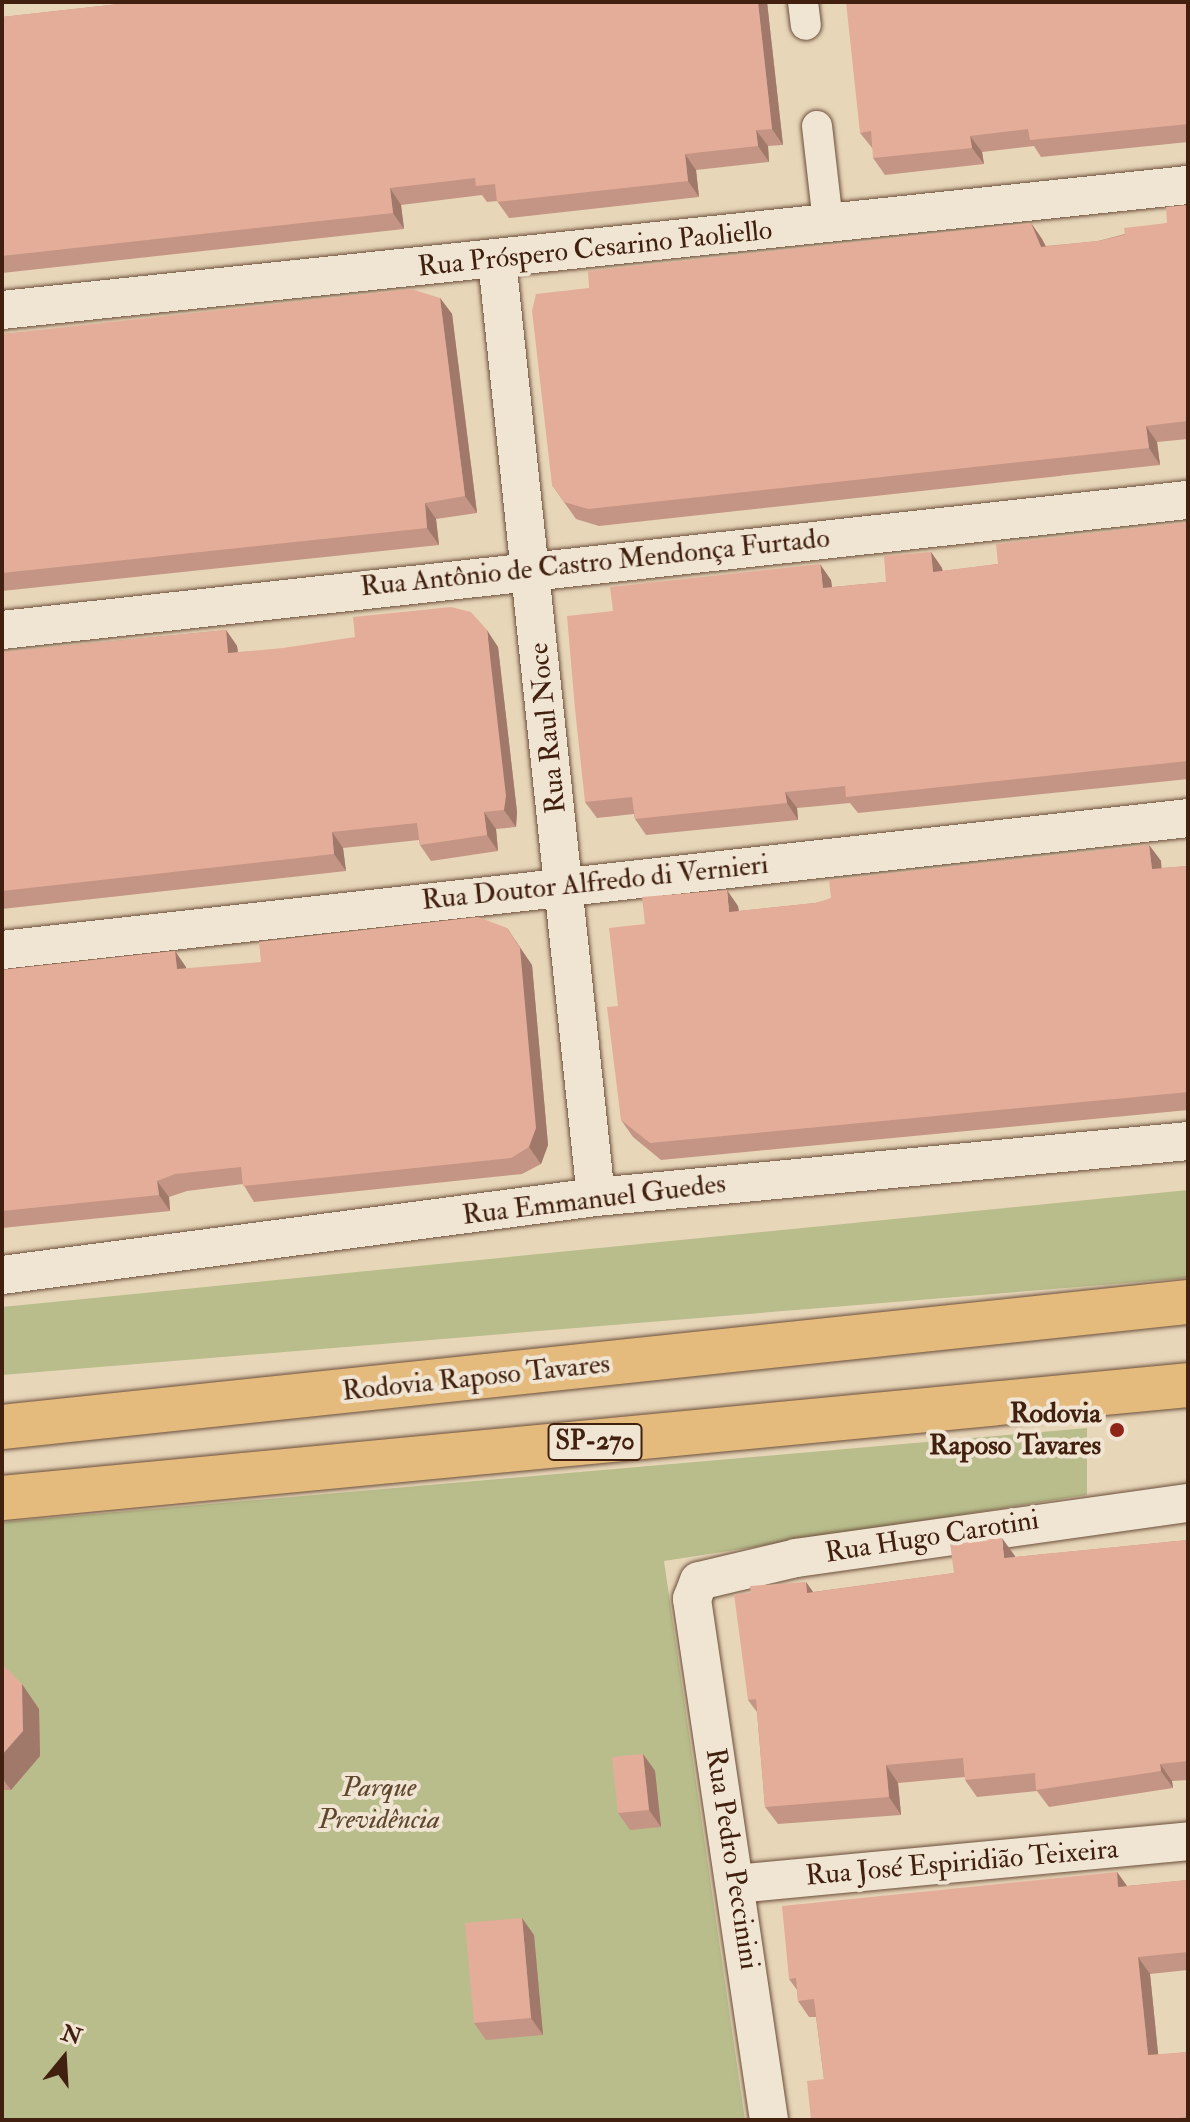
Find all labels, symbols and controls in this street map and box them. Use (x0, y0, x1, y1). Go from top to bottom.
street label: Rua Próspero Cesarino Paoliello (416, 214, 774, 284)
street label: Rua Antônio de Castro Mendonça Furtado (359, 522, 831, 604)
street label: Rua Raul Noce (522, 641, 574, 815)
street label: Rua Doutor Alfredo di Vernieri (420, 848, 770, 918)
street label: Rua Emmanuel Guedes (460, 1167, 728, 1233)
street label: Rodovia Raposo Tavares (340, 1347, 612, 1409)
place label: Rodovia Raposo Tavares (929, 1397, 1101, 1463)
road number: SP-270 (547, 1420, 643, 1464)
marker: Rodovia Raposo Tavares (1108, 1421, 1126, 1439)
street label: Rua Hugo Carotini (823, 1504, 1041, 1570)
street label: Rua Pedro Peccinini (698, 1746, 766, 1972)
park label: Parque Previdência (318, 1771, 440, 1837)
street label: Rua José Espiridião Teixeira (804, 1833, 1120, 1893)
north arrow (24, 2018, 104, 2098)
text: N (58, 2019, 85, 2052)

